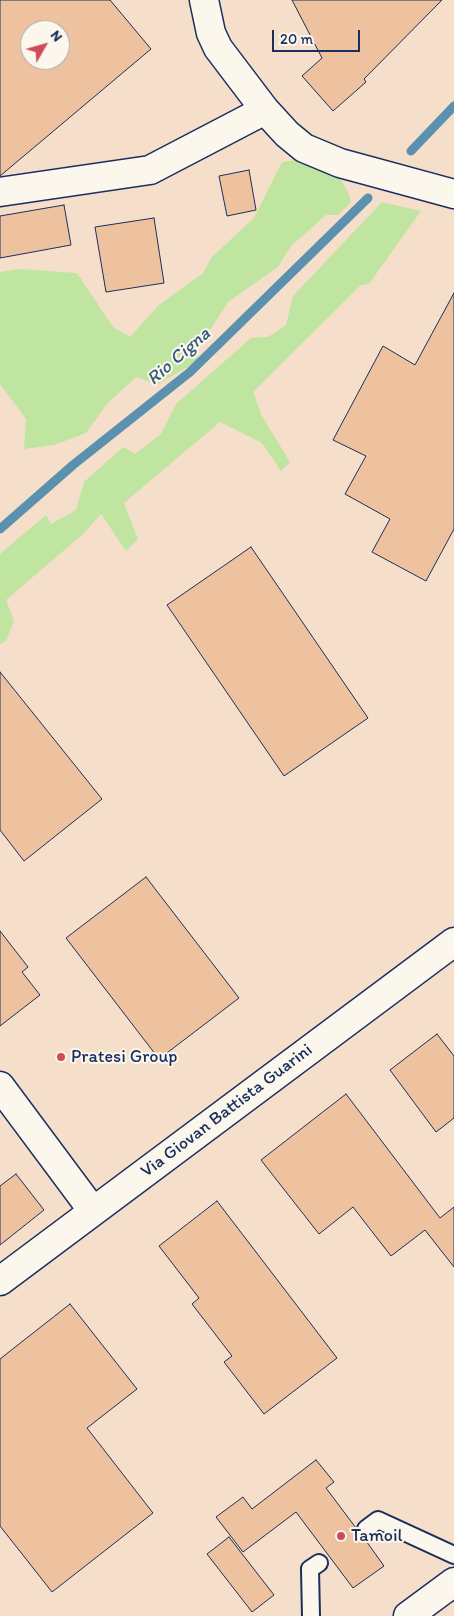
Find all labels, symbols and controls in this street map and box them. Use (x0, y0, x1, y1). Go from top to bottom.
north arrow (20, 20, 70, 70)
scale bar (274, 20, 362, 52)
text: N (47, 27, 66, 45)
text: 20 m (280, 30, 313, 48)
water label: Rio Cigna (143, 323, 215, 391)
street label: Via Giovan Battista Guarini (137, 1039, 317, 1183)
place label: Pratesi Group (71, 1046, 177, 1068)
marker: Pratesi Group (55, 1051, 67, 1063)
place label: Tamoil (351, 1525, 403, 1547)
marker: Tamoil (335, 1530, 347, 1542)

